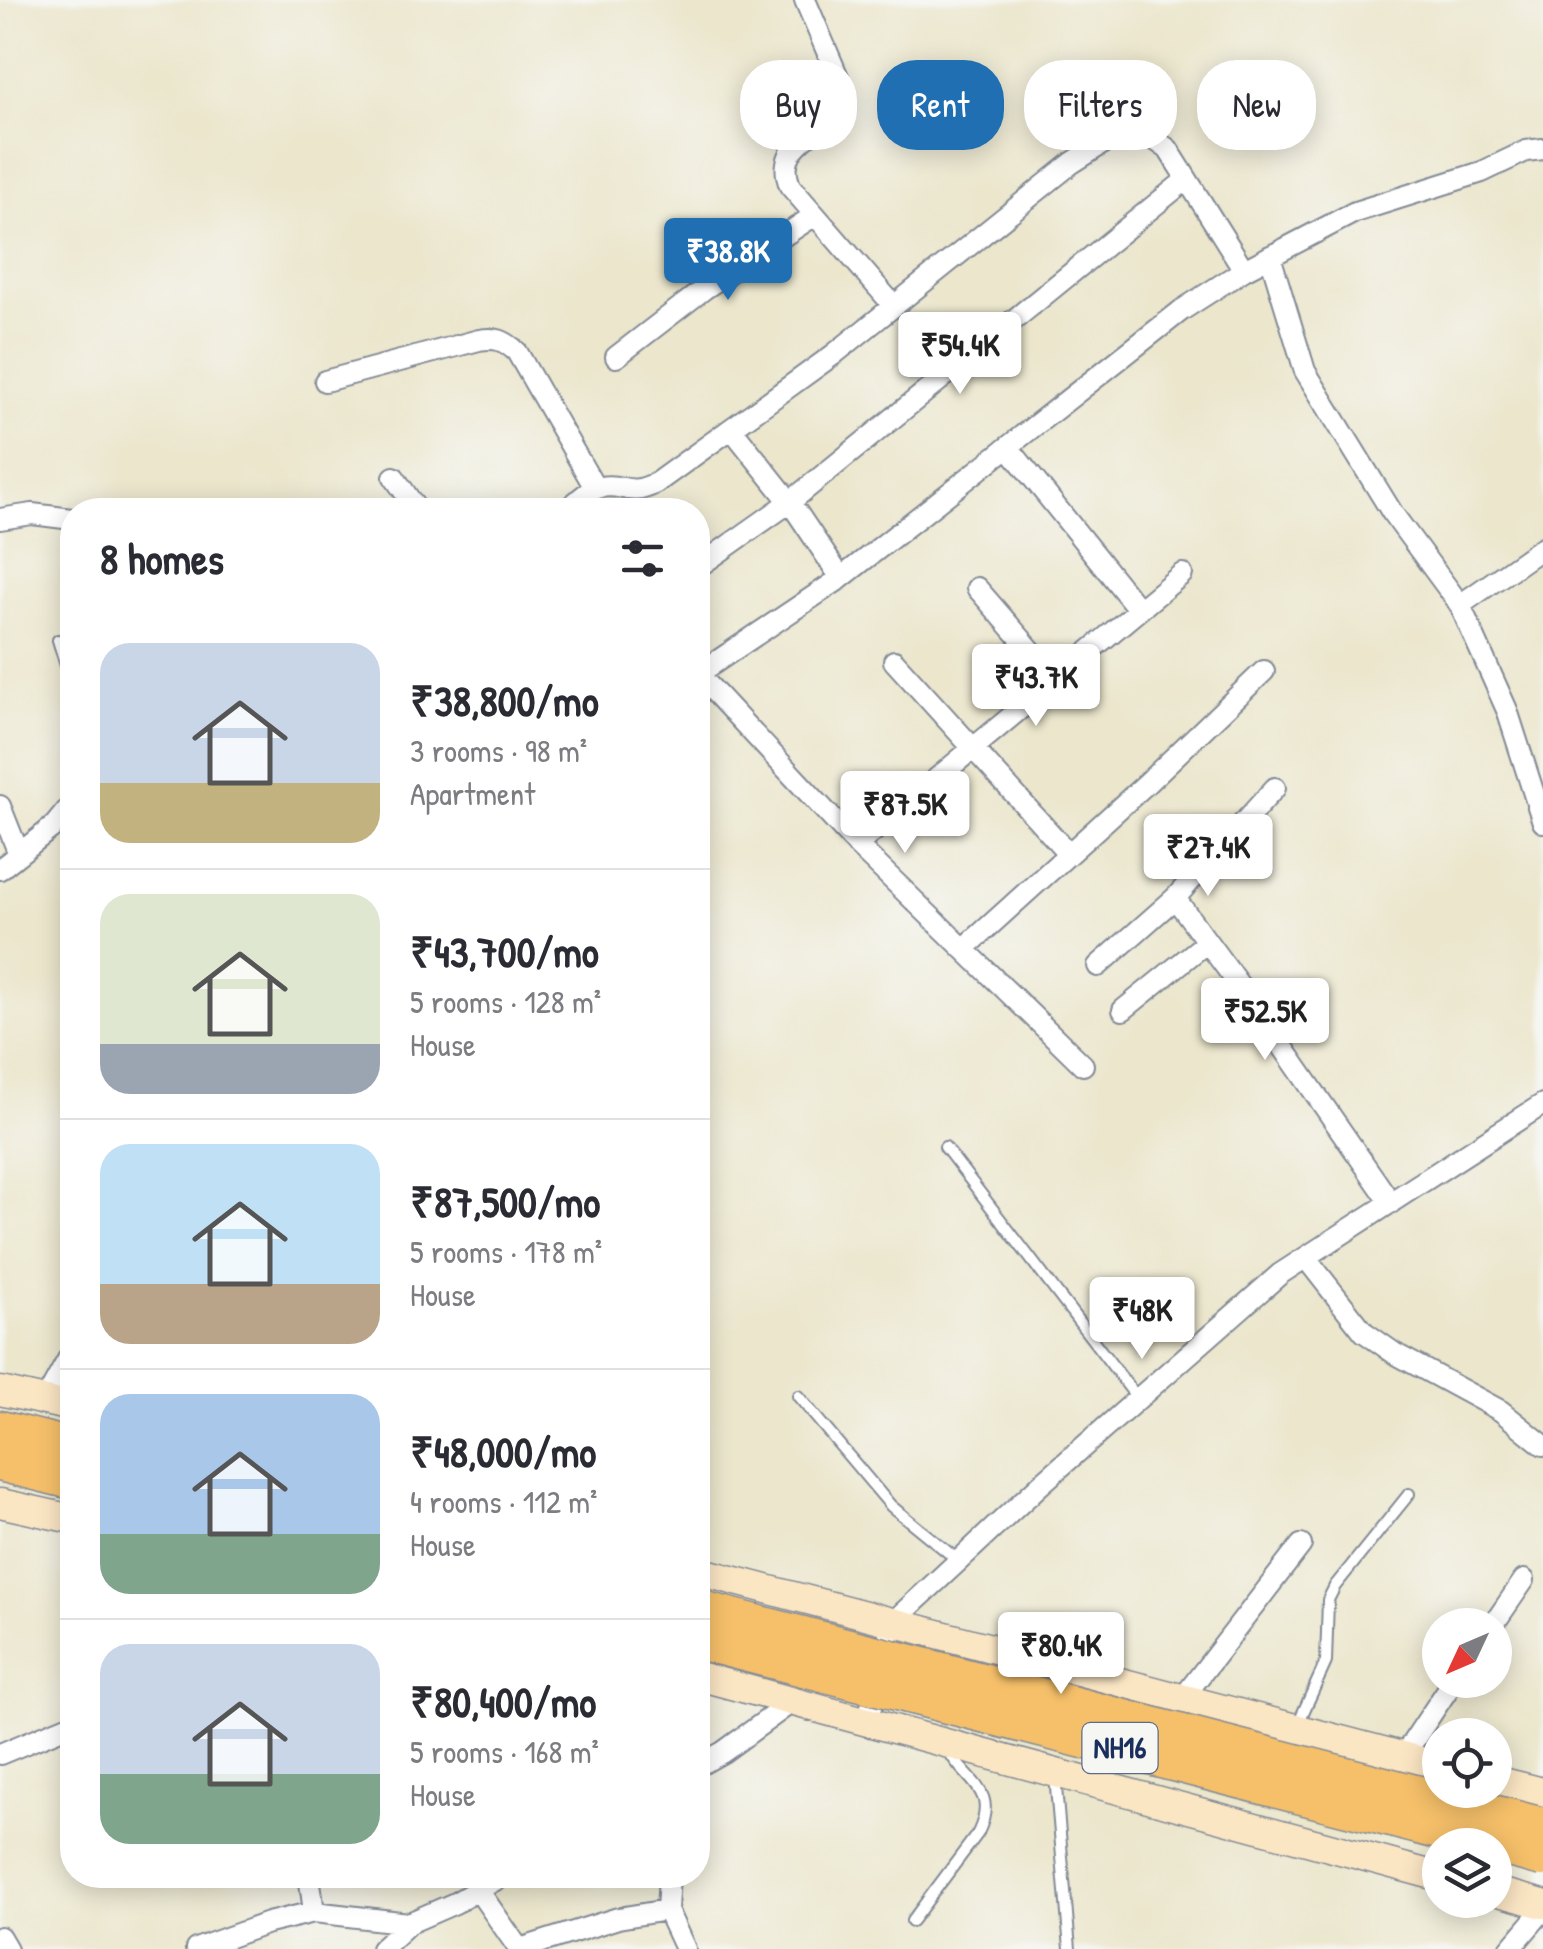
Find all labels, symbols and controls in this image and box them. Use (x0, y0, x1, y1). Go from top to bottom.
chip: Buy (740, 60, 857, 150)
chip: Rent (877, 60, 1004, 150)
chip: Filters (1024, 60, 1177, 150)
chip: New (1197, 60, 1316, 150)
pin: ₹38.8K (647, 218, 809, 303)
text: ₹38.8K (686, 229, 770, 272)
pin: ₹54.4K (879, 312, 1041, 397)
text: ₹54.4K (920, 323, 1000, 366)
text: 8 homes (100, 530, 224, 587)
icon: filters (615, 531, 670, 586)
pin: ₹43.7K (955, 644, 1117, 729)
text: ₹43.7K (994, 655, 1078, 698)
text: ₹38,800/mo (410, 672, 599, 729)
icon: home (180, 683, 300, 803)
text: 3 rooms · 98 m² (410, 729, 587, 772)
pin: ₹87.5K (824, 771, 986, 856)
text: Apartment (410, 772, 535, 815)
text: ₹87.5K (862, 782, 948, 825)
pin: ₹27.4K (1127, 814, 1289, 899)
text: ₹27.4K (1166, 825, 1250, 868)
text: ₹43,700/mo (410, 923, 599, 980)
icon: home (180, 934, 300, 1054)
pin: ₹52.5K (1184, 978, 1346, 1063)
text: 5 rooms · 128 m² (410, 980, 601, 1023)
text: ₹52.5K (1223, 989, 1307, 1032)
text: House (410, 1023, 476, 1066)
text: ₹87,500/mo (410, 1173, 600, 1230)
icon: home (180, 1184, 300, 1304)
text: 5 rooms · 178 m² (410, 1230, 602, 1273)
text: House (410, 1273, 476, 1316)
pin: ₹48K (1083, 1277, 1201, 1362)
text: ₹48K (1112, 1288, 1172, 1331)
text: ₹48,000/mo (410, 1423, 596, 1480)
icon: home (180, 1434, 300, 1554)
text: 4 rooms · 112 m² (410, 1480, 597, 1523)
text: House (410, 1523, 476, 1566)
north arrow (1422, 1608, 1512, 1698)
map controls (1422, 1608, 1512, 1918)
pin: ₹80.4K (980, 1612, 1142, 1697)
text: ₹80.4K (1020, 1623, 1102, 1666)
text: ₹80,400/mo (410, 1673, 596, 1730)
icon: home (180, 1684, 300, 1804)
button: locate (1422, 1718, 1512, 1808)
road number: NH16 (1082, 1723, 1158, 1773)
text: 5 rooms · 168 m² (410, 1730, 599, 1773)
text: House (410, 1773, 476, 1816)
button: layers (1422, 1828, 1512, 1918)

